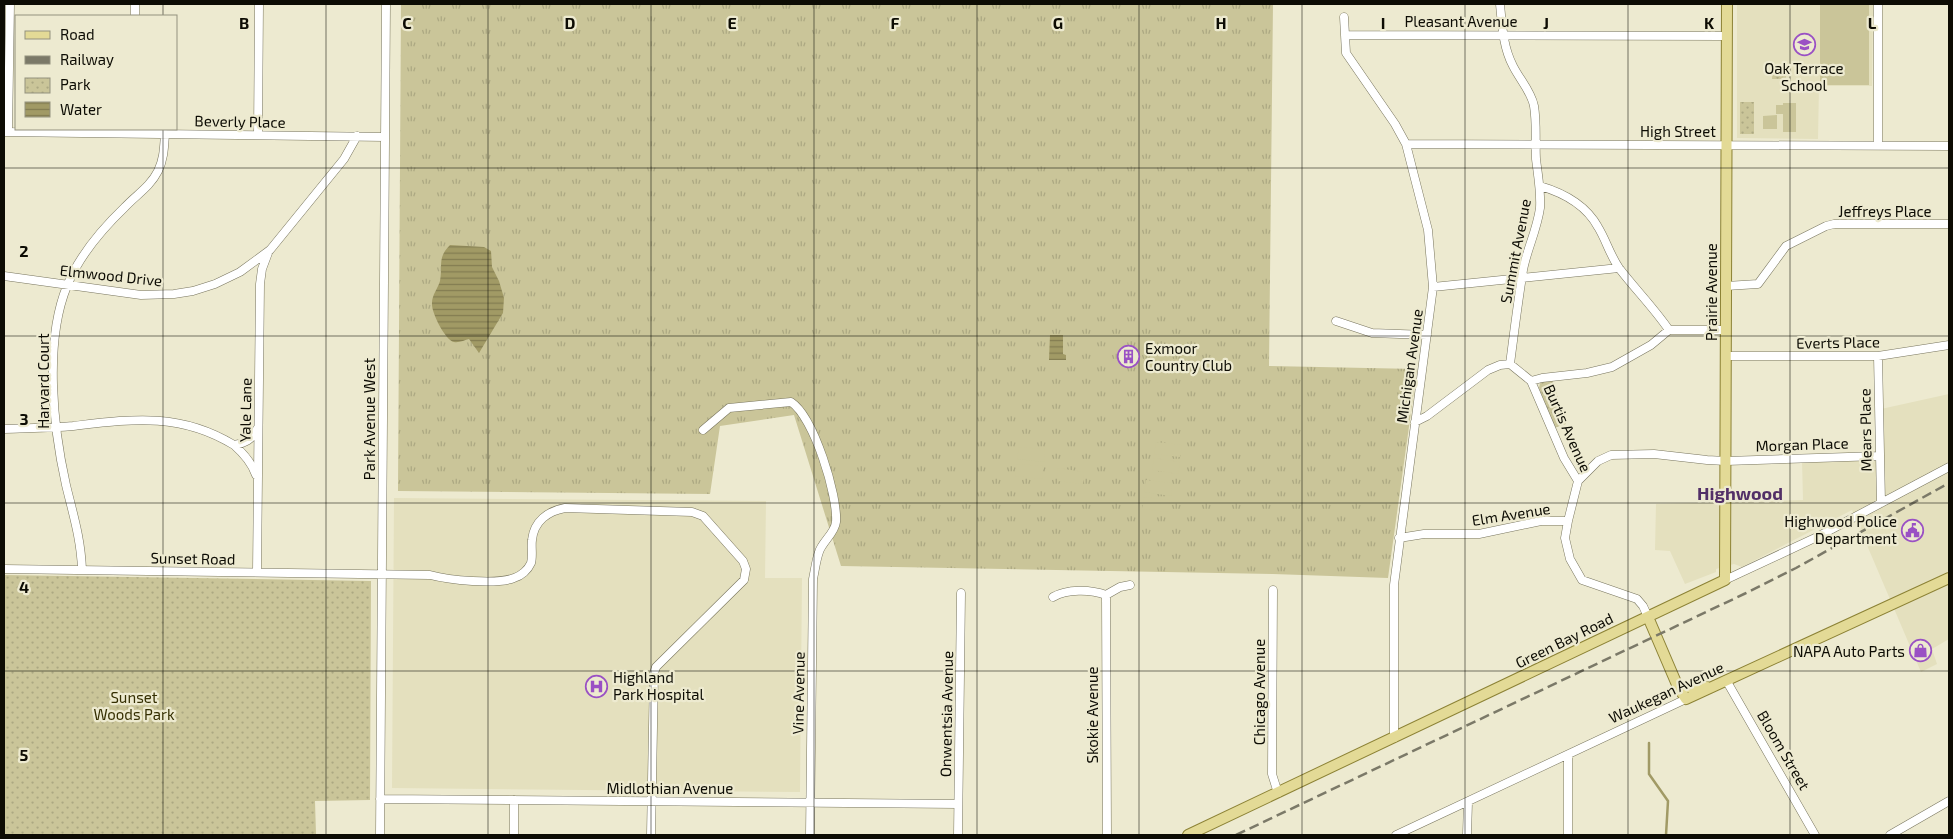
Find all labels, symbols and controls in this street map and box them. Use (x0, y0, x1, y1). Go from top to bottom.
street label: Pleasant Avenue (1404, 12, 1518, 30)
text: B (239, 13, 249, 32)
text: C (402, 13, 412, 32)
text: D (565, 13, 576, 32)
text: E (727, 13, 737, 32)
text: F (891, 13, 900, 32)
text: G (1053, 13, 1063, 32)
text: H (1215, 13, 1227, 32)
text: I (1381, 13, 1385, 32)
text: J (1543, 13, 1549, 32)
text: K (1704, 13, 1715, 32)
text: L (1868, 13, 1877, 32)
legend (15, 15, 178, 130)
text: Road (60, 25, 95, 43)
school or university icon: Oak Terrace School (1792, 33, 1816, 57)
text: Railway (60, 50, 114, 68)
place label: Oak Terrace School (1764, 59, 1844, 94)
text: Park (60, 75, 91, 93)
text: Water (60, 100, 102, 118)
street label: Beverly Place (194, 111, 286, 131)
street label: High Street (1640, 122, 1716, 140)
street label: Summit Avenue (1496, 197, 1534, 305)
street label: Jeffreys Place (1838, 202, 1932, 220)
text: 2 (19, 241, 29, 260)
street label: Prairie Avenue (1702, 243, 1720, 341)
street label: Elmwood Drive (59, 261, 163, 289)
street label: Michigan Avenue (1392, 308, 1426, 424)
street label: Everts Place (1796, 332, 1880, 352)
street label: Harvard Court (34, 333, 52, 429)
place label: Exmoor Country Club (1145, 339, 1232, 374)
building icon: Exmoor Country Club (1117, 345, 1141, 369)
street label: Park Avenue West (360, 358, 378, 480)
street label: Yale Lane (235, 378, 255, 442)
street label: Burtis Avenue (1541, 381, 1595, 475)
street label: Mears Place (1855, 388, 1875, 472)
text: 3 (19, 409, 29, 428)
street label: Morgan Place (1755, 433, 1849, 455)
district label: Highwood (1697, 482, 1783, 504)
street label: Elm Avenue (1470, 499, 1552, 529)
place label: Highwood Police Department (1784, 512, 1897, 547)
public building icon: Highwood Police Department (1901, 518, 1925, 542)
street label: Sunset Road (150, 548, 236, 568)
text: 4 (19, 577, 29, 596)
street label: Green Bay Road (1512, 609, 1616, 671)
street label: Chicago Avenue (1250, 639, 1268, 745)
shop icon: NAPA Auto Parts (1909, 639, 1933, 663)
place label: NAPA Auto Parts (1793, 642, 1905, 660)
street label: Vine Avenue (788, 651, 808, 735)
street label: Onwentsia Avenue (936, 651, 956, 777)
street label: Waukegan Avenue (1606, 657, 1726, 727)
street label: Skokie Avenue (1083, 666, 1101, 764)
place label: Highland Park Hospital (613, 668, 704, 703)
hospital icon: Highland Park Hospital (585, 674, 609, 698)
park label: Sunset Woods Park (93, 688, 175, 723)
street label: Bloom Street (1754, 707, 1814, 793)
text: 5 (20, 745, 29, 764)
street label: Midlothian Avenue (607, 779, 733, 797)

